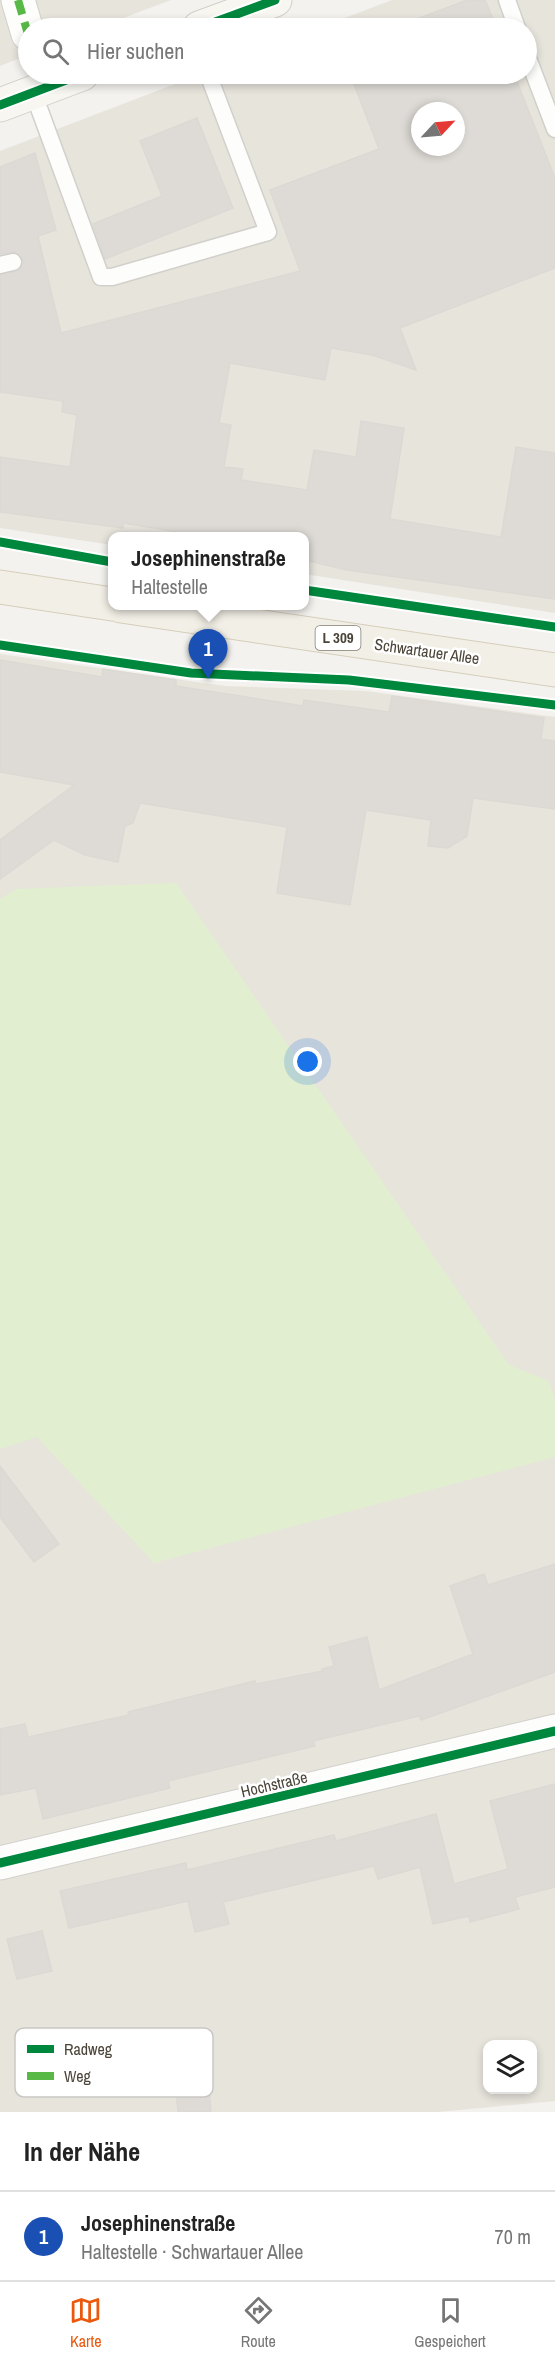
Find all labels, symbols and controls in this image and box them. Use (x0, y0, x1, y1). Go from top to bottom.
search box (18, 18, 537, 84)
icon: search (39, 35, 72, 68)
text: Hier suchen (87, 36, 184, 66)
north arrow (411, 102, 465, 156)
popup (108, 532, 309, 610)
text: Josephinenstraße (131, 543, 286, 573)
text: Haltestelle (131, 573, 208, 600)
road number: L 309 (316, 626, 360, 650)
pin: 1 (188, 630, 228, 679)
street label: Schwartauer Allee (373, 633, 481, 669)
your location (293, 1047, 322, 1076)
street label: Hochstraße (238, 1766, 310, 1802)
legend (15, 2028, 213, 2097)
text: Radweg (64, 2038, 113, 2060)
map controls (483, 2040, 537, 2094)
button: layers (483, 2040, 537, 2094)
text: Weg (64, 2065, 91, 2087)
text: In der Nähe (24, 2134, 140, 2169)
text: Josephinenstraße (81, 2208, 235, 2238)
text: 1 (39, 2223, 48, 2250)
text: 70 m (495, 2223, 531, 2250)
text: Haltestelle · Schwartauer Allee (81, 2238, 303, 2265)
tab: Karte (69, 2294, 102, 2352)
tab: Route (241, 2294, 276, 2352)
tab: Gespeichert (414, 2294, 486, 2352)

